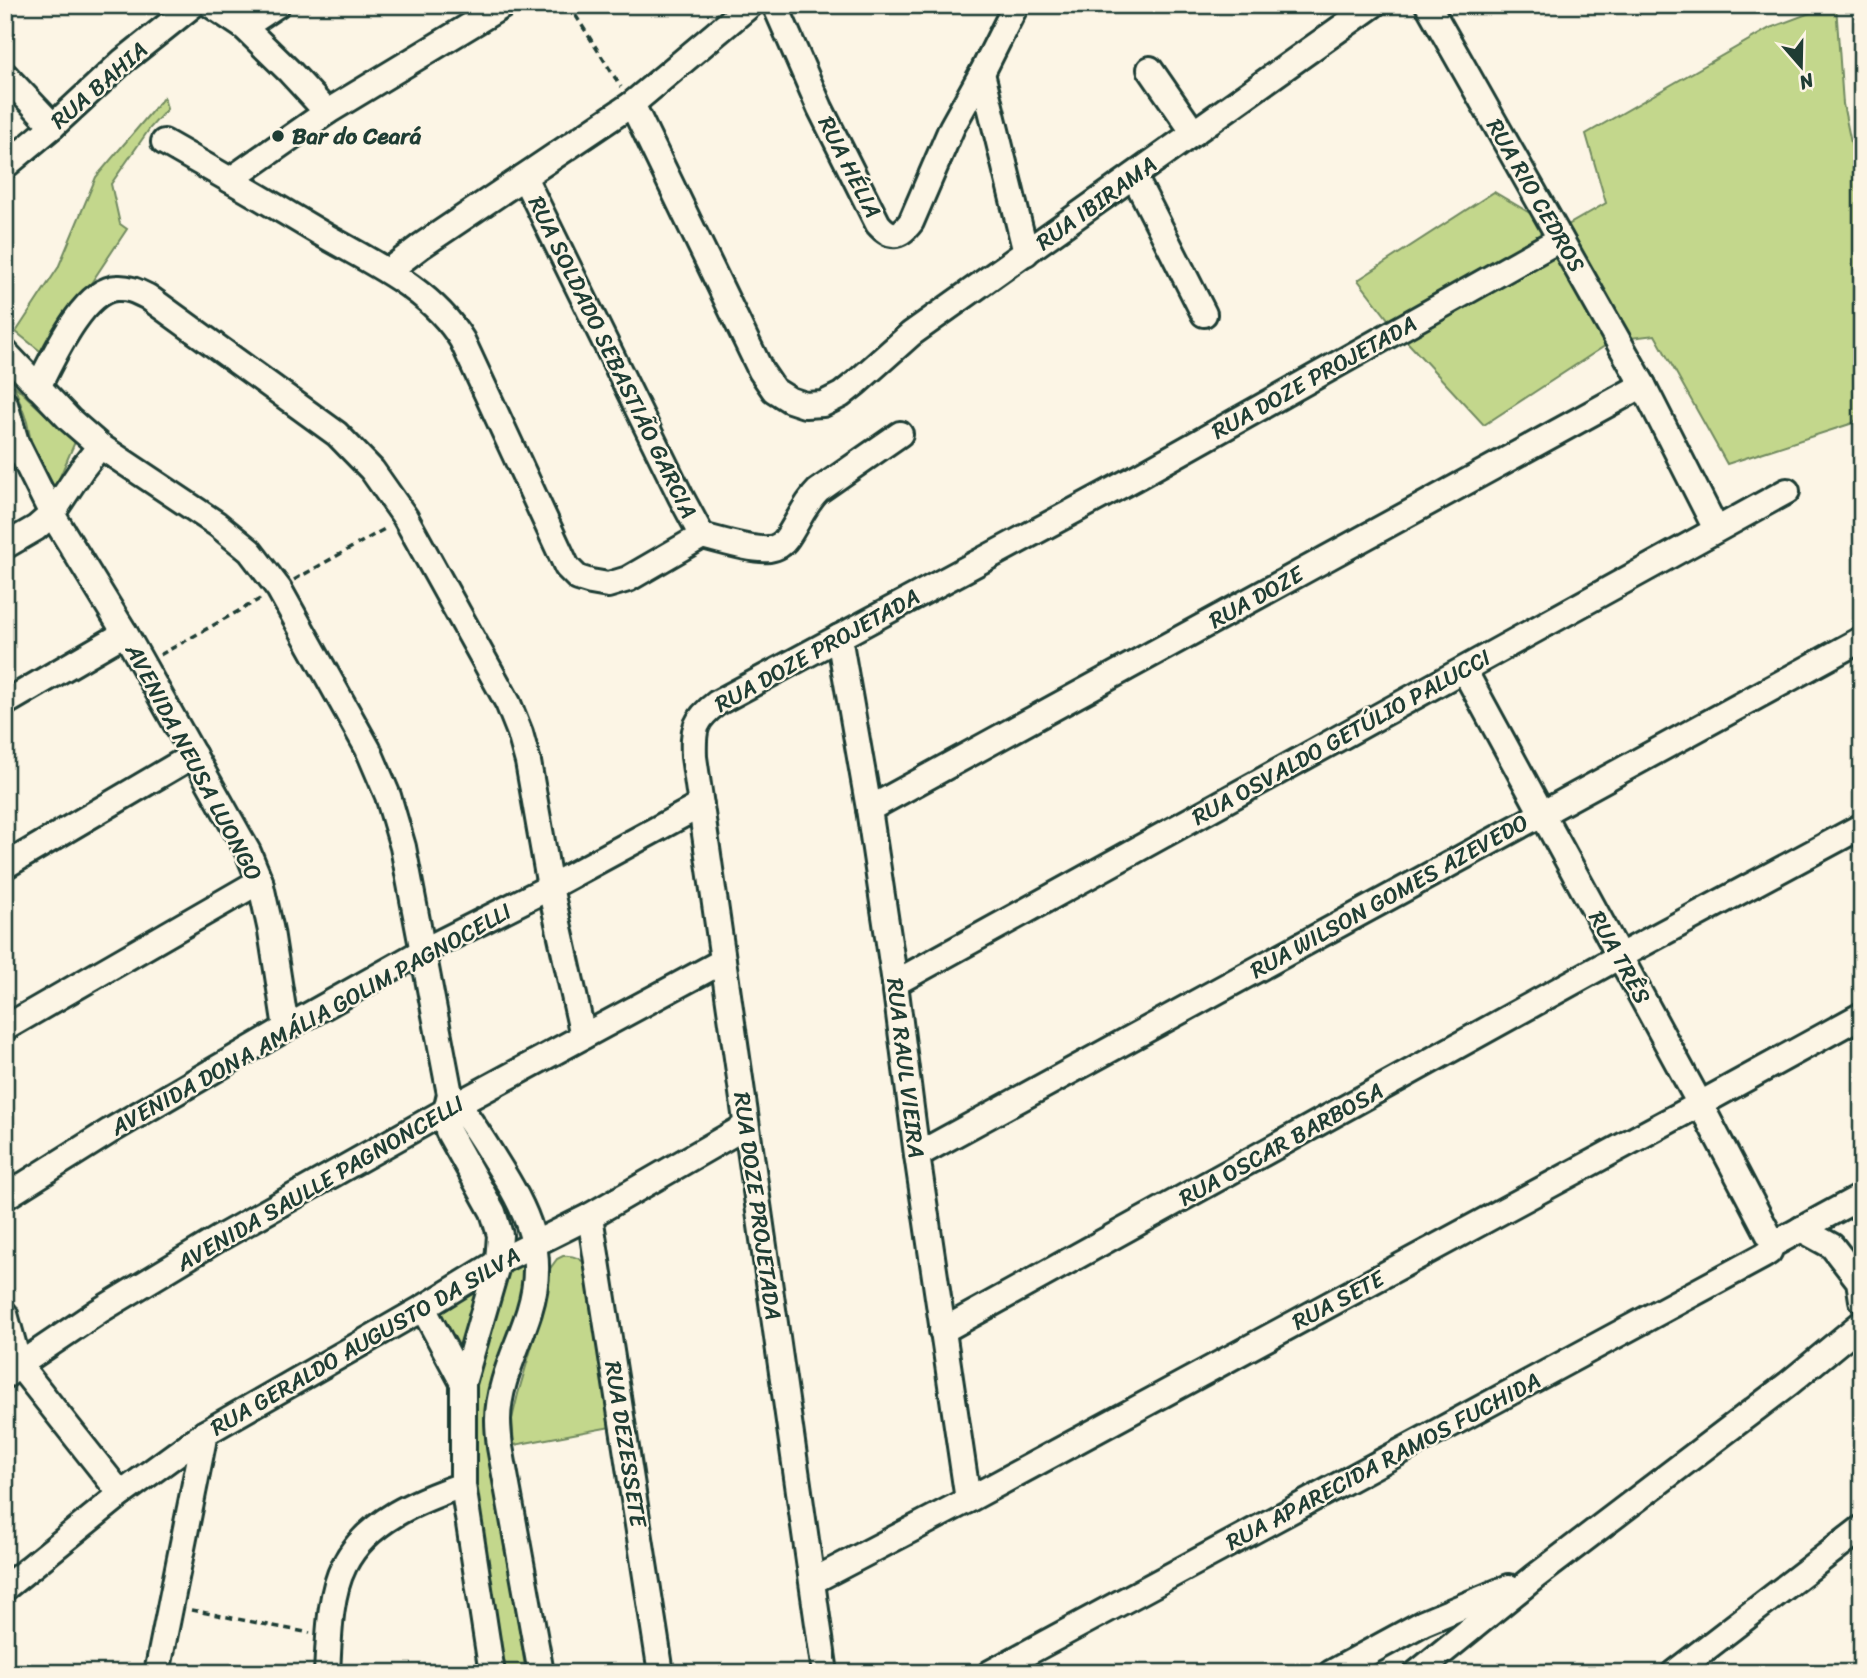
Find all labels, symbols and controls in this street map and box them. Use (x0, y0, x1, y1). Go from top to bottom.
street label: RUA BAHIA (41, 31, 158, 140)
north arrow (1766, 32, 1836, 102)
text: N (1794, 63, 1819, 100)
street label: RUA HÉLIA (806, 109, 893, 226)
street label: RUA RIO CEDROS (1475, 110, 1596, 280)
place label: Bar do Ceará (292, 116, 422, 157)
marker: Bar do Ceará (270, 128, 286, 144)
street label: RUA IBIRAMA (1027, 145, 1166, 262)
street label: RUA SOLDADO SEBASTIÃO GARCIA (516, 189, 709, 526)
street label: RUA DOZE PROJETADA (1204, 304, 1425, 451)
street label: RUA DOZE (1201, 554, 1313, 640)
street label: RUA DOZE PROJETADA (707, 577, 928, 724)
street label: AVENIDA NEUSA LUONGO (113, 635, 274, 889)
street label: RUA OSVALDO GETÚLIO PALUCCI (1184, 638, 1499, 837)
street label: RUA WILSON GOMES AZEVEDO (1242, 802, 1536, 990)
street label: AVENIDA DONA AMÁLIA GOLIM PAGNOCELLI (102, 892, 520, 1148)
street label: RUA TRÊS (1577, 903, 1662, 1012)
street label: RUA RAUL VIEIRA (874, 976, 937, 1161)
street label: RUA OSCAR BARBOSA (1171, 1071, 1392, 1218)
street label: AVENIDA SAULLE PAGNONCELLI (167, 1084, 472, 1283)
street label: RUA DOZE PROJETADA (721, 1089, 794, 1323)
street label: RUA GERALDO AUGUSTO DA SILVA (202, 1235, 528, 1447)
street label: RUA SETE (1284, 1258, 1393, 1342)
street label: RUA DEZESSETE (592, 1358, 659, 1531)
street label: RUA APARECIDA RAMOS FUCHIDA (1218, 1361, 1548, 1562)

